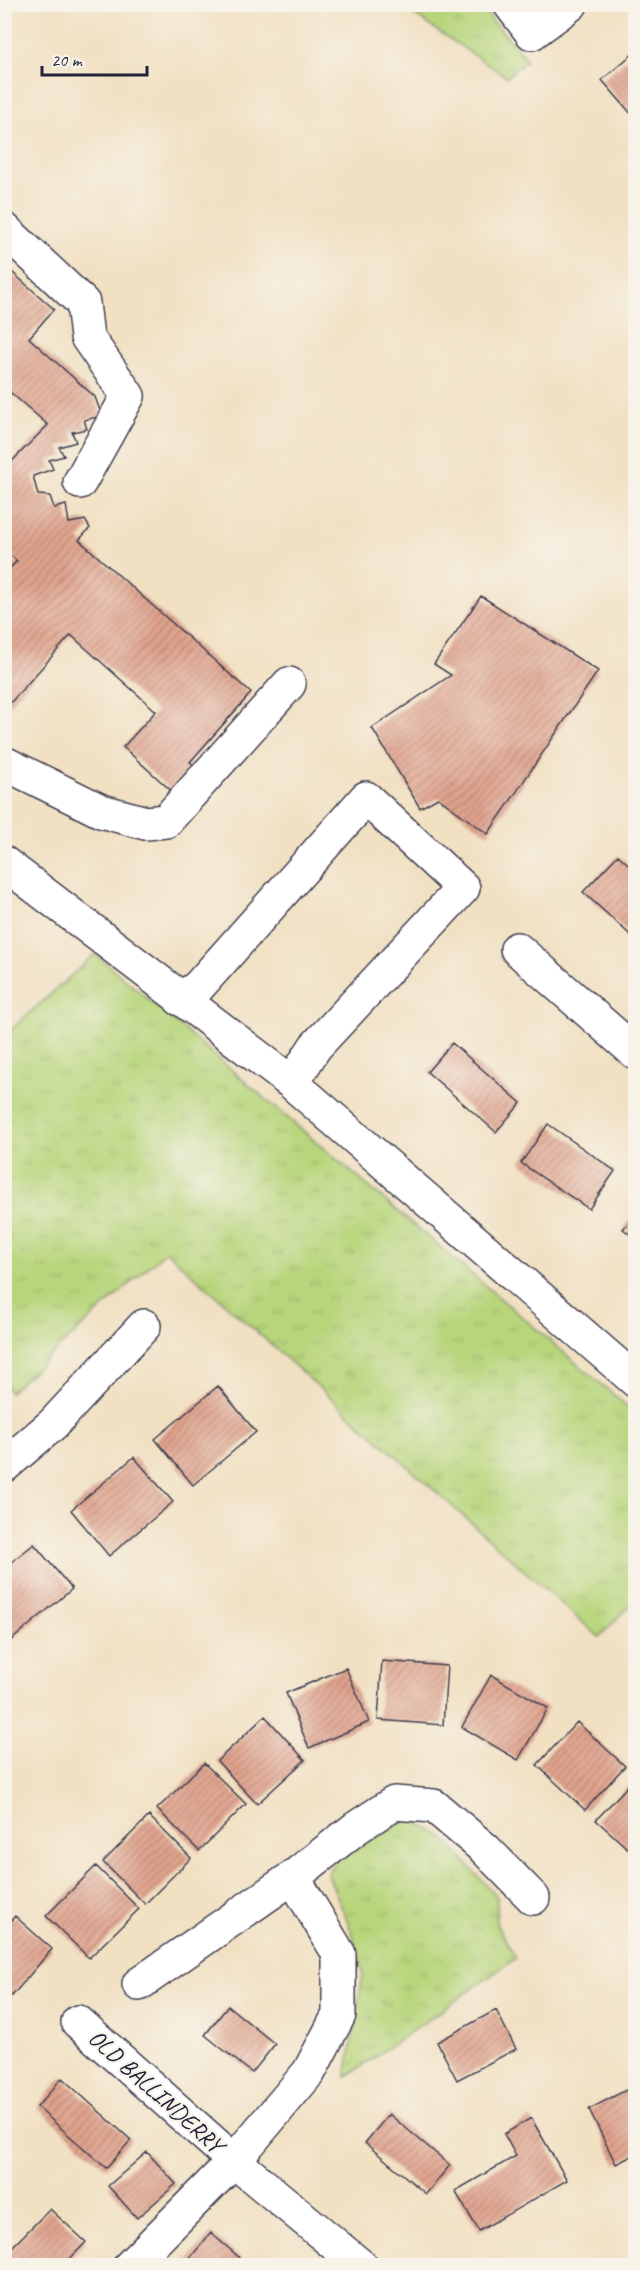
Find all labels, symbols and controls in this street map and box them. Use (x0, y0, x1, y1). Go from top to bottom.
scale bar (42, 39, 147, 77)
text: 20 m (51, 49, 84, 71)
street label: OLD BALLINDERRY (82, 2023, 233, 2163)

